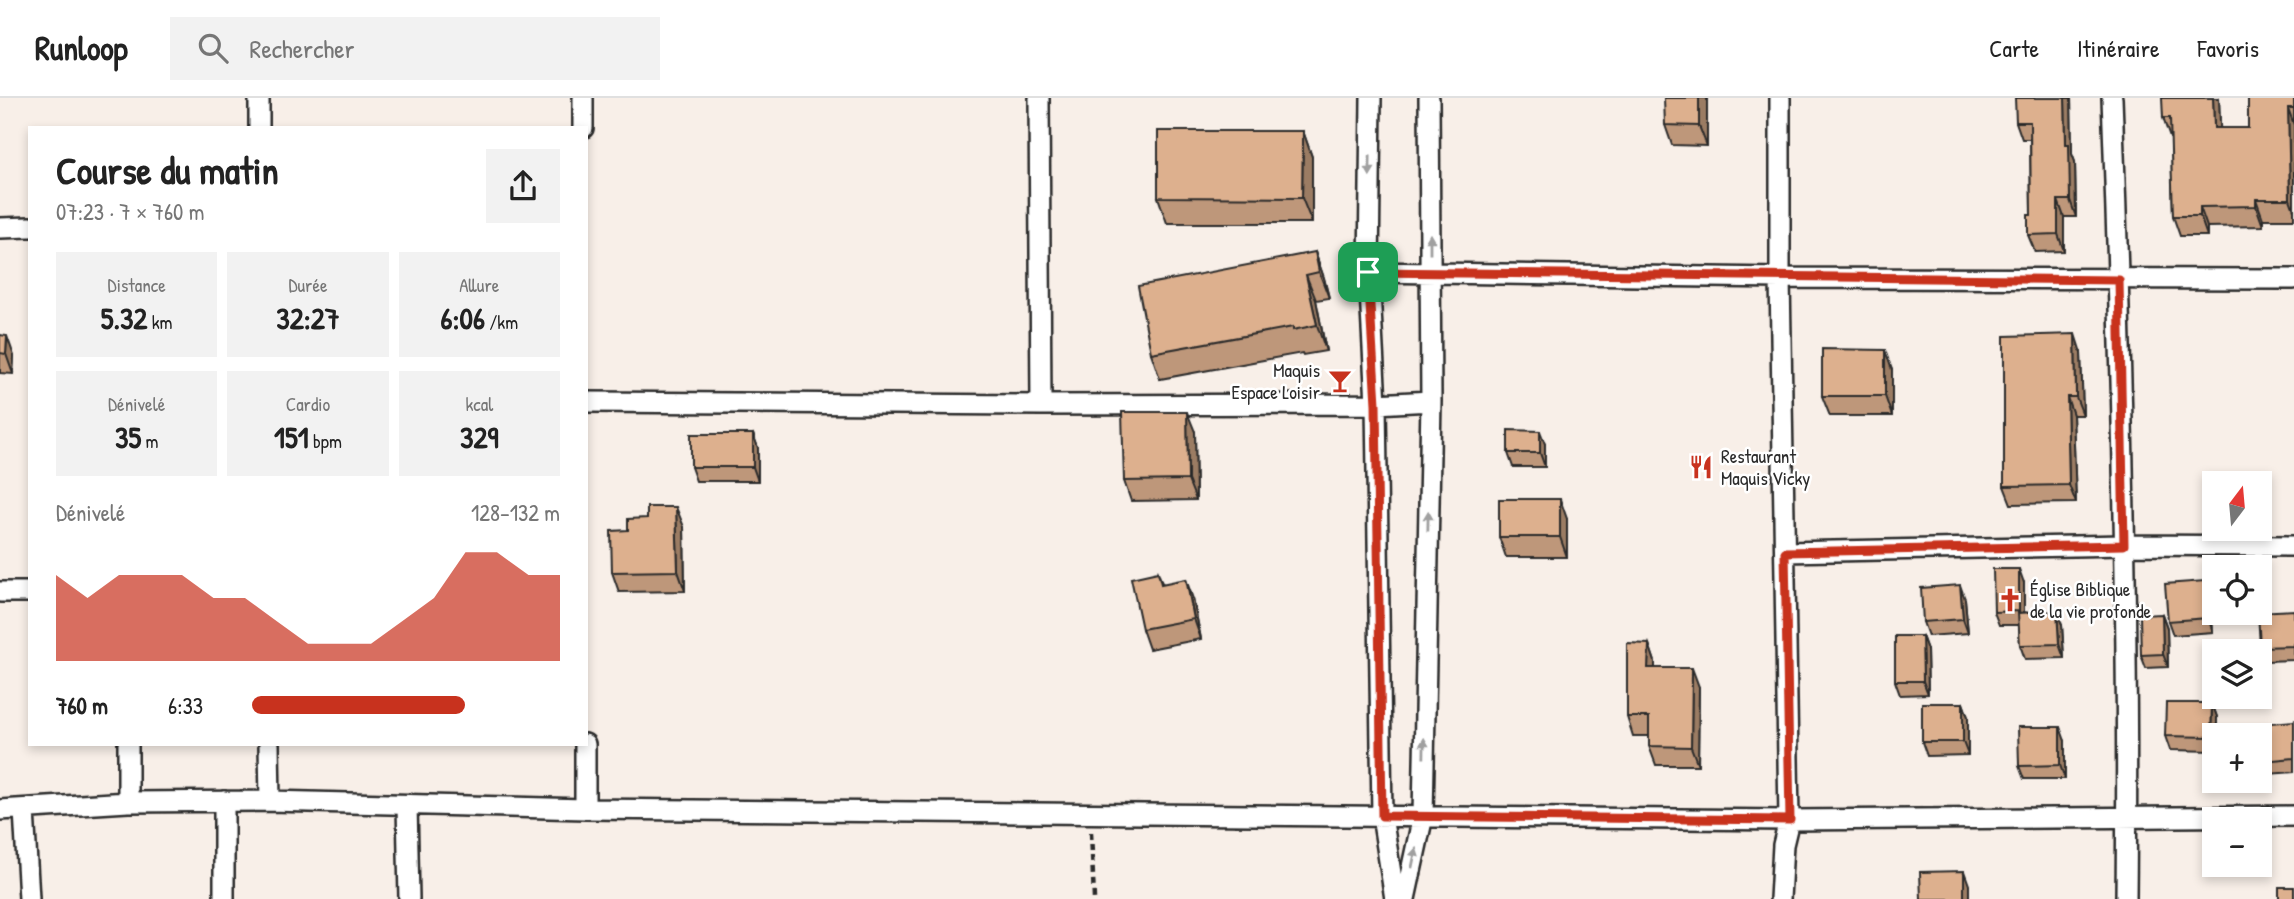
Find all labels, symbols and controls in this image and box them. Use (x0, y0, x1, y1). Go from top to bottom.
search box (170, 17, 660, 80)
text: Runloop (35, 26, 128, 70)
icon: search (194, 29, 232, 67)
text: Rechercher (250, 31, 355, 66)
text: Carte (1989, 32, 2039, 64)
text: Itinéraire (2077, 32, 2159, 64)
text: Favoris (2197, 32, 2259, 64)
text: Course du matin (56, 144, 279, 196)
button: share (486, 149, 560, 223)
one-way arrow (1365, 155, 1376, 177)
text: 07:23 · 7 × 760 m (56, 196, 204, 227)
one-way arrow (1424, 233, 1436, 255)
pin (1338, 242, 1398, 302)
icon: arrive (1349, 253, 1387, 291)
text: Distance (108, 272, 166, 298)
text: Durée (288, 272, 328, 298)
text: Allure (459, 272, 499, 298)
text: 5.32 (101, 298, 147, 338)
text: 32:27 (276, 298, 340, 338)
text: 6:06 (441, 298, 485, 338)
text: km (147, 309, 173, 335)
text: /km (485, 309, 518, 335)
place label: Maquis Espace Loisir (1232, 357, 1321, 405)
bar icon: Maquis Espace Loisir (1326, 367, 1354, 395)
text: Dénivelé (108, 391, 165, 417)
text: Cardio (286, 391, 330, 417)
text: kcal (465, 391, 493, 417)
text: 35 (115, 417, 141, 457)
text: 151 (274, 417, 309, 457)
text: 329 (460, 417, 499, 457)
text: m (141, 428, 158, 454)
text: bpm (309, 428, 342, 454)
place label: Restaurant Maquis Vicky (1721, 443, 1810, 491)
restaurant icon: Restaurant Maquis Vicky (1687, 453, 1715, 481)
north arrow (2202, 471, 2272, 541)
map controls (2202, 471, 2272, 877)
text: Dénivelé (56, 497, 125, 528)
text: 128–132 m (471, 497, 560, 528)
one-way arrow (1423, 509, 1434, 531)
button: locate (2202, 555, 2272, 625)
place label: Église Biblique de la vie profonde (2030, 576, 2152, 624)
church icon: Église Biblique de la vie profonde (1996, 586, 2024, 614)
button: layers (2202, 639, 2272, 709)
text: 760 m (56, 690, 108, 721)
text: 6:33 (168, 690, 203, 721)
button: + (2202, 723, 2272, 793)
one-way arrow (1418, 737, 1430, 759)
button: − (2202, 807, 2272, 877)
one-way arrow (1409, 847, 1420, 869)

